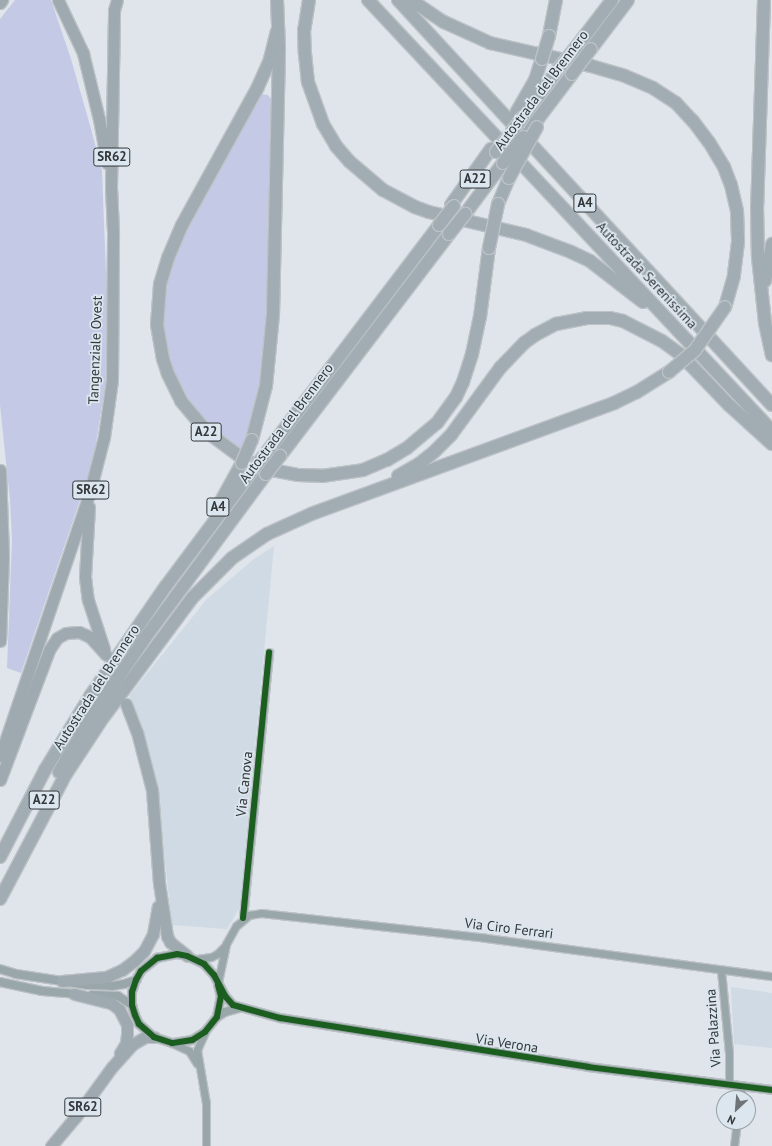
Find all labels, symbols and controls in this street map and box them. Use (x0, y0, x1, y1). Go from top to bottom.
street label: Autostrada del Brennero (490, 27, 592, 153)
road number: SR62 (93, 146, 131, 168)
road number: A22 (459, 168, 491, 190)
road number: A4 (573, 192, 597, 214)
street label: Autostrada Serenissima (593, 218, 701, 332)
street label: Tangenziale Ovest (85, 295, 105, 405)
street label: Autostrada del Brennero (235, 360, 337, 486)
road number: A22 (190, 421, 222, 443)
road number: SR62 (72, 479, 110, 501)
road number: A4 (206, 496, 230, 518)
street label: Autostrada del Brennero (49, 621, 143, 753)
street label: Via Canova (232, 750, 256, 818)
road number: A22 (28, 789, 60, 811)
street label: Via Ciro Ferrari (464, 914, 554, 942)
street label: Via Palazzina (702, 988, 724, 1068)
street label: Via Verona (474, 1030, 540, 1056)
north arrow (716, 1090, 756, 1130)
road number: SR62 (64, 1096, 102, 1118)
text: N (725, 1112, 738, 1128)

